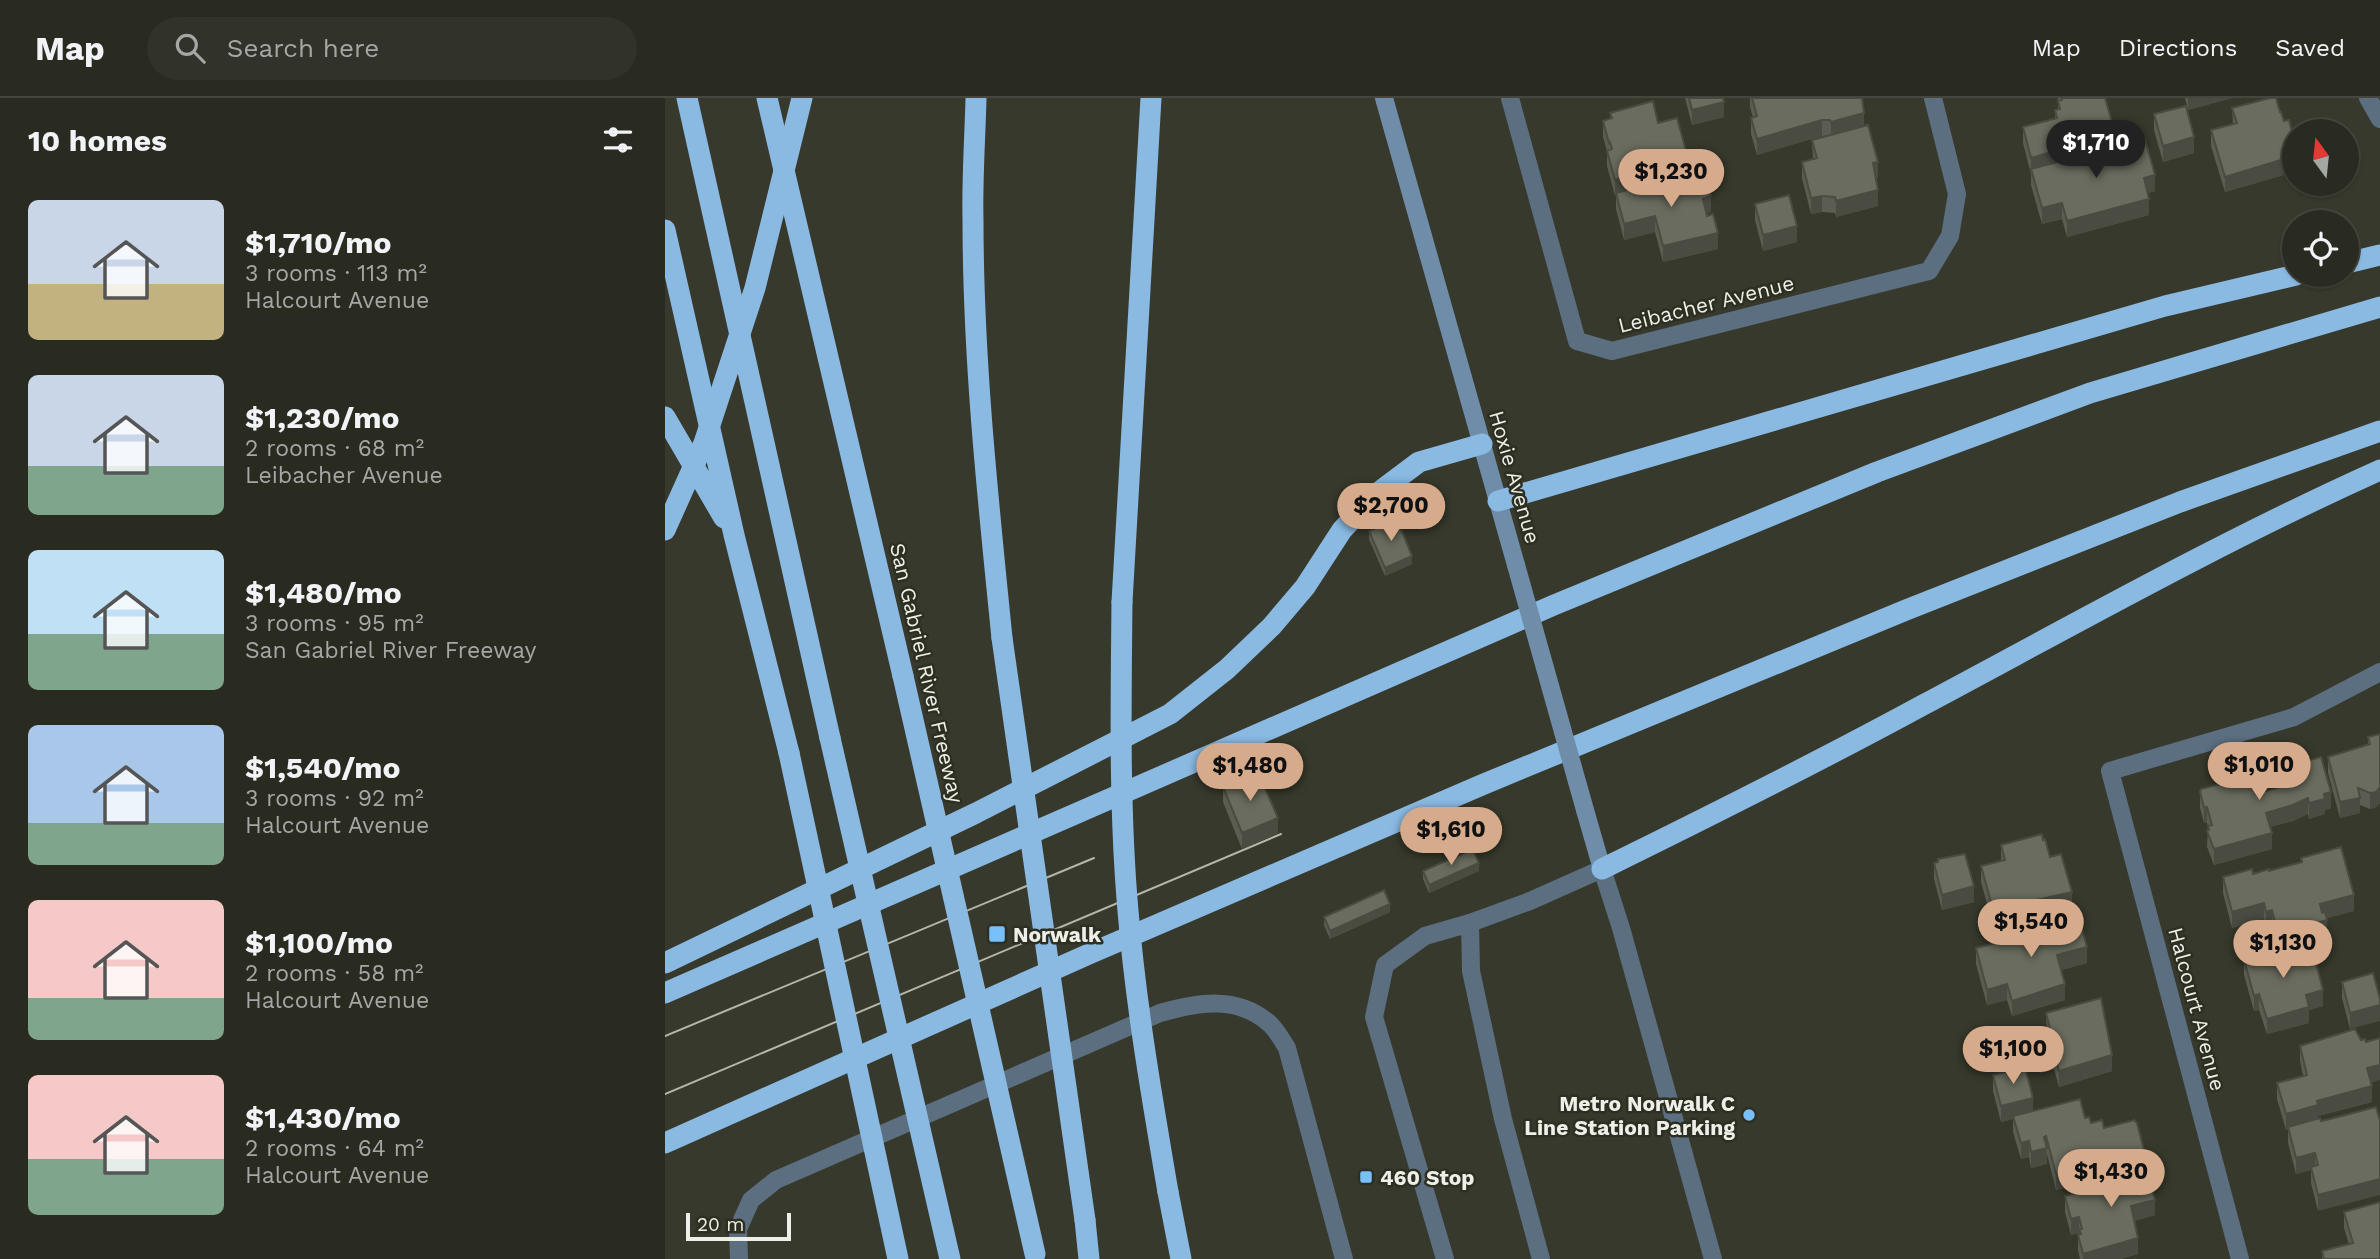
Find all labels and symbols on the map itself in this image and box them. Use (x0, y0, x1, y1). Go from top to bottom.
north arrow (2282, 119, 2359, 196)
pin: $1,710 (2039, 120, 2153, 180)
pin: $1,230 (1614, 150, 1728, 209)
street label: Leibacher Avenue (1615, 270, 1797, 338)
street label: Hoxie Avenue (1484, 408, 1546, 546)
pin: $2,700 (1334, 484, 1448, 543)
street label: San Gabriel River Freeway (885, 541, 969, 806)
pin: $1,010 (2202, 742, 2316, 802)
pin: $1,480 (1193, 744, 1307, 803)
pin: $1,610 (1394, 808, 1508, 867)
pin: $1,540 (1974, 900, 2088, 959)
pin: $1,130 (2226, 920, 2340, 980)
place label: Norwalk (1013, 922, 1102, 947)
marker: Norwalk (987, 924, 1007, 944)
street label: Halcourt Avenue (2163, 924, 2231, 1094)
pin: $1,100 (1956, 1026, 2070, 1086)
place label: Metro Norwalk C Line Station Parking (1524, 1091, 1735, 1140)
marker: Metro Norwalk C Line Station Parking (1741, 1107, 1757, 1123)
pin: $1,430 (2054, 1150, 2168, 1209)
place label: 460 Stop (1380, 1165, 1475, 1190)
marker: 460 Stop (1358, 1169, 1374, 1185)
scale bar (686, 1210, 791, 1242)

